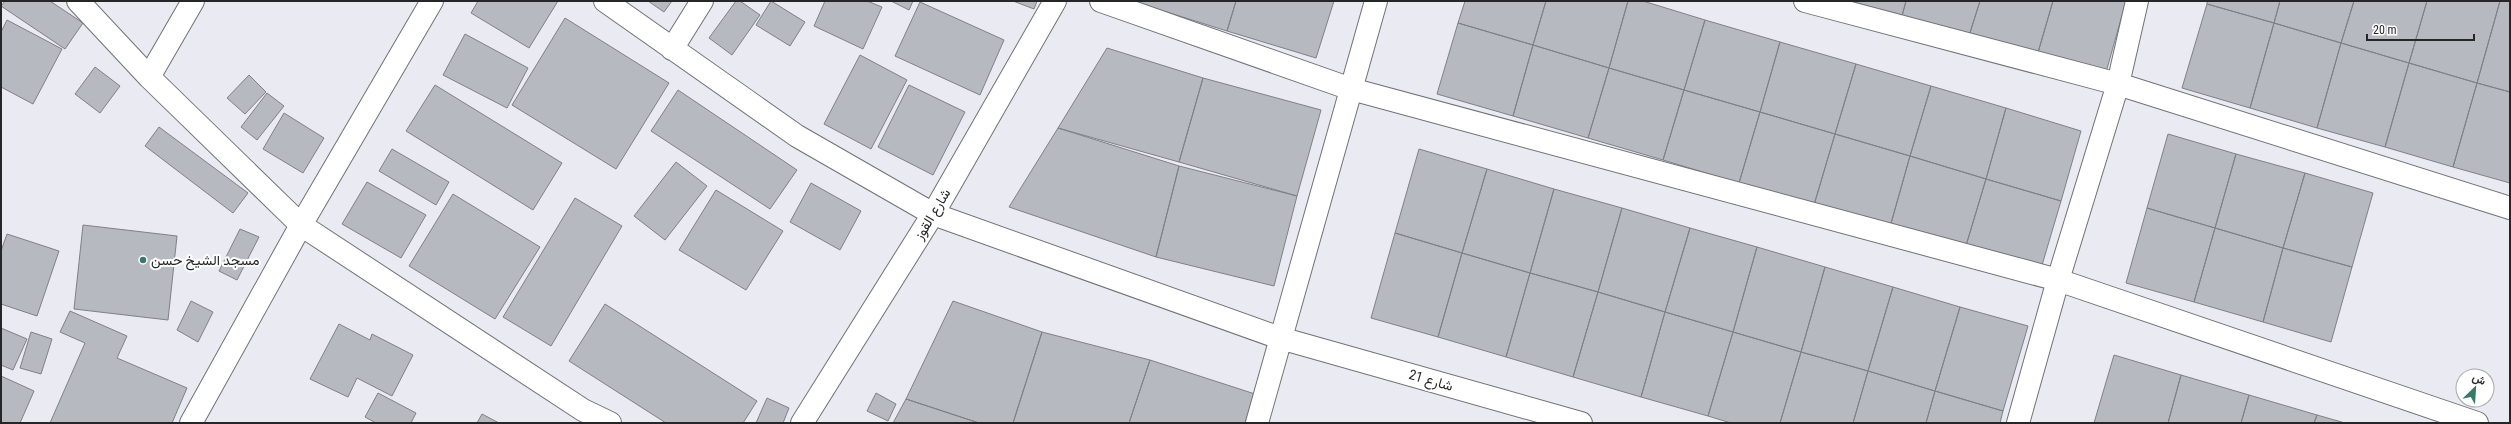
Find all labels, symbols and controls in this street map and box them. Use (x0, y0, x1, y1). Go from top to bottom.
scale bar (2367, 16, 2474, 42)
text: 20 m (2373, 23, 2397, 37)
street label: شارع القوز (910, 186, 956, 245)
place label: مسجد الشيخ حسن (151, 252, 260, 271)
marker: مسجد الشيخ حسن (138, 255, 148, 265)
street label: شارع 21 (1406, 366, 1455, 397)
north arrow (2455, 368, 2495, 408)
text: ش (2470, 371, 2488, 388)

